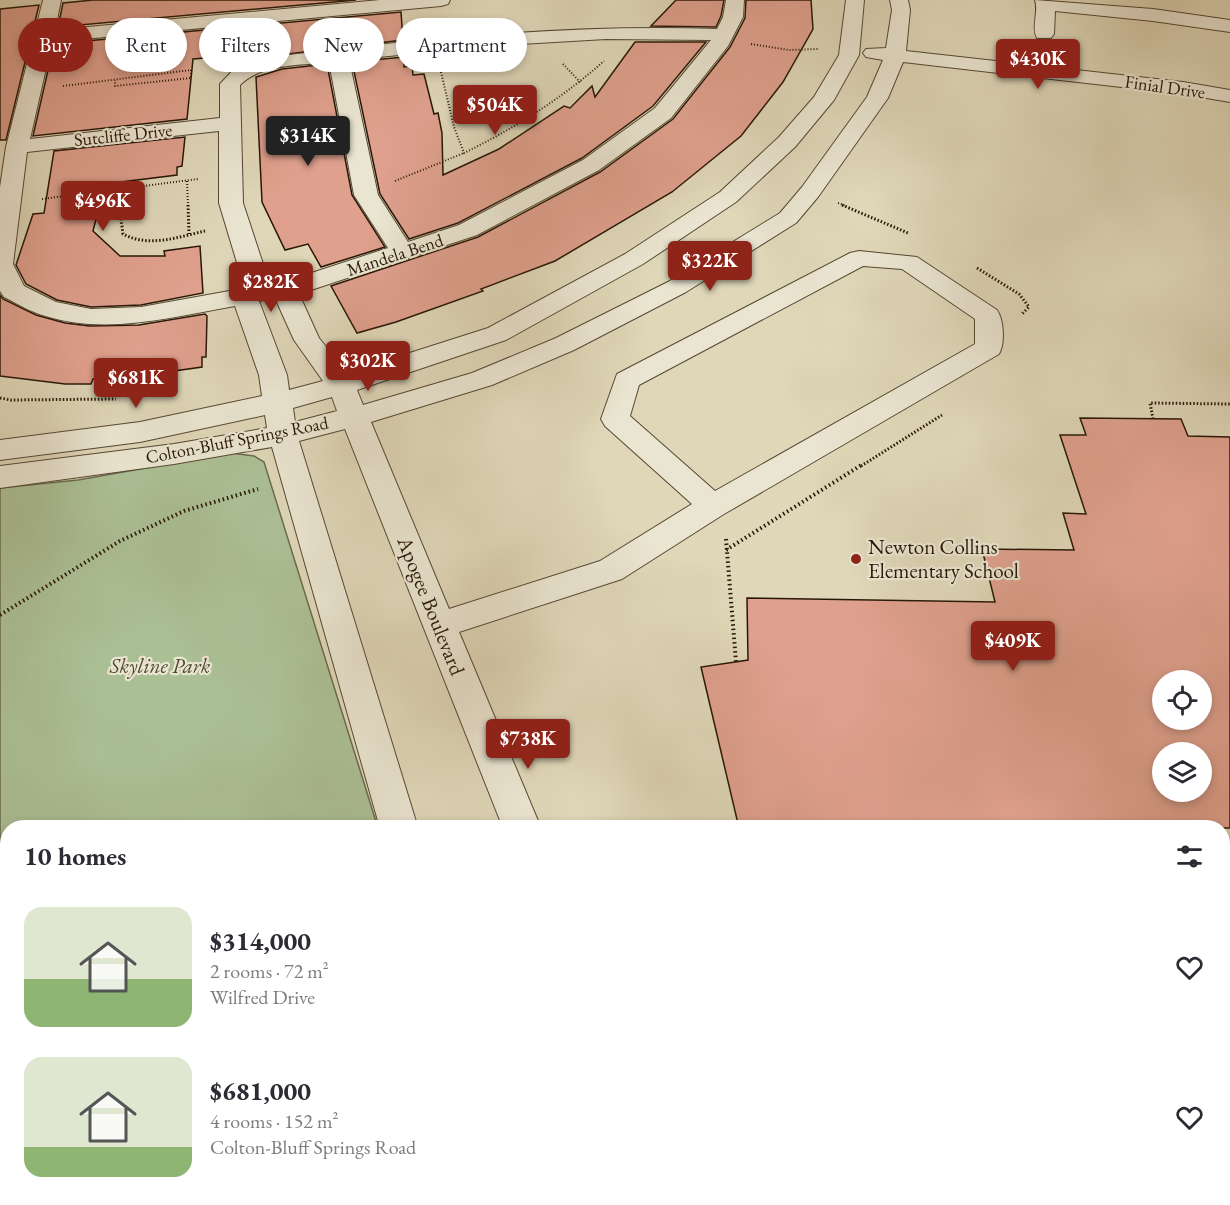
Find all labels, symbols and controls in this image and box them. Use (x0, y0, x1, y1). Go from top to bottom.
chip: Buy (18, 18, 93, 72)
chip: Rent (105, 18, 187, 72)
chip: Filters (199, 18, 291, 72)
chip: New (303, 18, 384, 72)
chip: Apartment (396, 18, 527, 72)
pin: $430K (996, 39, 1080, 90)
text: $430K (1010, 45, 1066, 71)
street label: Finial Drive (1123, 69, 1207, 104)
pin: $504K (453, 85, 537, 136)
text: $504K (467, 91, 523, 117)
pin: $314K (266, 116, 350, 167)
street label: Sutcliffe Drive (73, 118, 173, 151)
text: $314K (280, 122, 336, 148)
pin: $496K (61, 181, 145, 232)
text: $496K (75, 187, 131, 213)
street label: Mandela Bend (344, 228, 447, 281)
pin: $322K (668, 241, 752, 292)
text: $322K (682, 247, 738, 273)
pin: $282K (229, 262, 313, 313)
text: $282K (243, 268, 299, 294)
pin: $302K (326, 341, 410, 392)
text: $302K (340, 347, 396, 373)
pin: $681K (94, 358, 178, 409)
text: $681K (108, 364, 164, 390)
street label: Colton-Bluff Springs Road (144, 410, 331, 469)
street label: Apogee Boulevard (391, 532, 472, 679)
place label: Newton Collins Elementary School (868, 533, 1019, 584)
marker: Newton Collins Elementary School (849, 552, 863, 566)
pin: $409K (971, 621, 1055, 672)
text: $409K (985, 627, 1041, 653)
park label: Skyline Park (109, 652, 211, 679)
map controls (1152, 670, 1212, 802)
button: locate (1152, 670, 1212, 730)
pin: $738K (486, 719, 570, 770)
text: $738K (500, 725, 556, 751)
button: layers (1152, 742, 1212, 802)
text: 10 homes (24, 839, 126, 873)
icon: filters (1173, 840, 1206, 873)
text: $314,000 (210, 924, 311, 958)
icon: home (72, 931, 144, 1003)
icon: heart (1173, 951, 1206, 984)
text: 2 rooms · 72 m² (210, 958, 329, 984)
text: Wilfred Drive (210, 984, 315, 1010)
text: $681,000 (210, 1074, 311, 1108)
icon: home (72, 1081, 144, 1153)
icon: heart (1173, 1101, 1206, 1134)
text: 4 rooms · 152 m² (210, 1108, 338, 1134)
text: Colton-Bluff Springs Road (210, 1134, 416, 1160)

